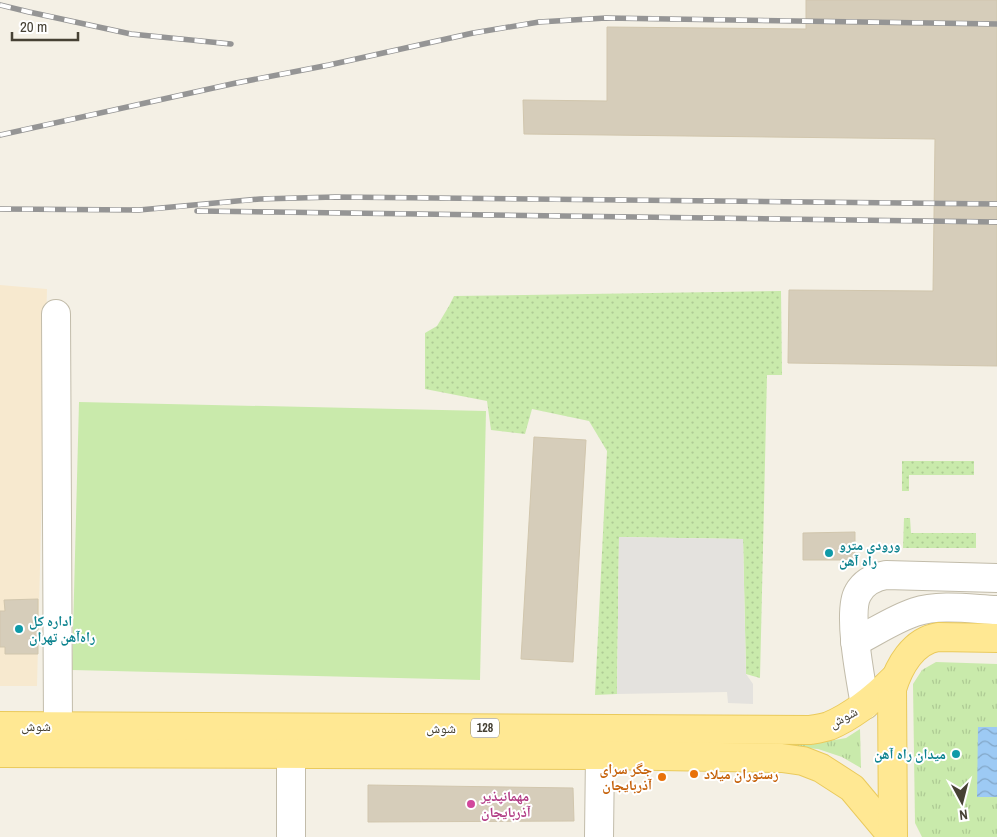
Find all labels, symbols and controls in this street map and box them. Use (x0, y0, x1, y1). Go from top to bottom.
scale bar (12, 10, 79, 42)
text: 20 m (20, 16, 47, 37)
place label: ورودی مترو راه آهن (839, 536, 901, 570)
marker: ورودی مترو راه آهن (823, 547, 835, 559)
place label: اداره کل راه‌آهن تهران (29, 612, 95, 646)
marker: اداره کل راه‌آهن تهران (13, 623, 25, 635)
street label: شوش (826, 702, 860, 732)
street label: شوش (21, 717, 51, 735)
road number: 128 (471, 718, 499, 738)
street label: شوش (426, 719, 456, 737)
place label: میدان راه آهن (874, 745, 946, 763)
marker: میدان راه آهن (950, 748, 962, 760)
place label: جگر سرای آذربایجان (599, 760, 652, 794)
place label: رستوران میلاد (704, 765, 778, 783)
marker: رستوران میلاد (688, 768, 700, 780)
marker: جگر سرای آذربایجان (656, 771, 668, 783)
north arrow (937, 777, 987, 827)
place label: مهمانپذیر آذربایجان (480, 787, 531, 821)
marker: مهمانپذیر آذربایجان (465, 798, 477, 810)
text: N (958, 805, 969, 824)

